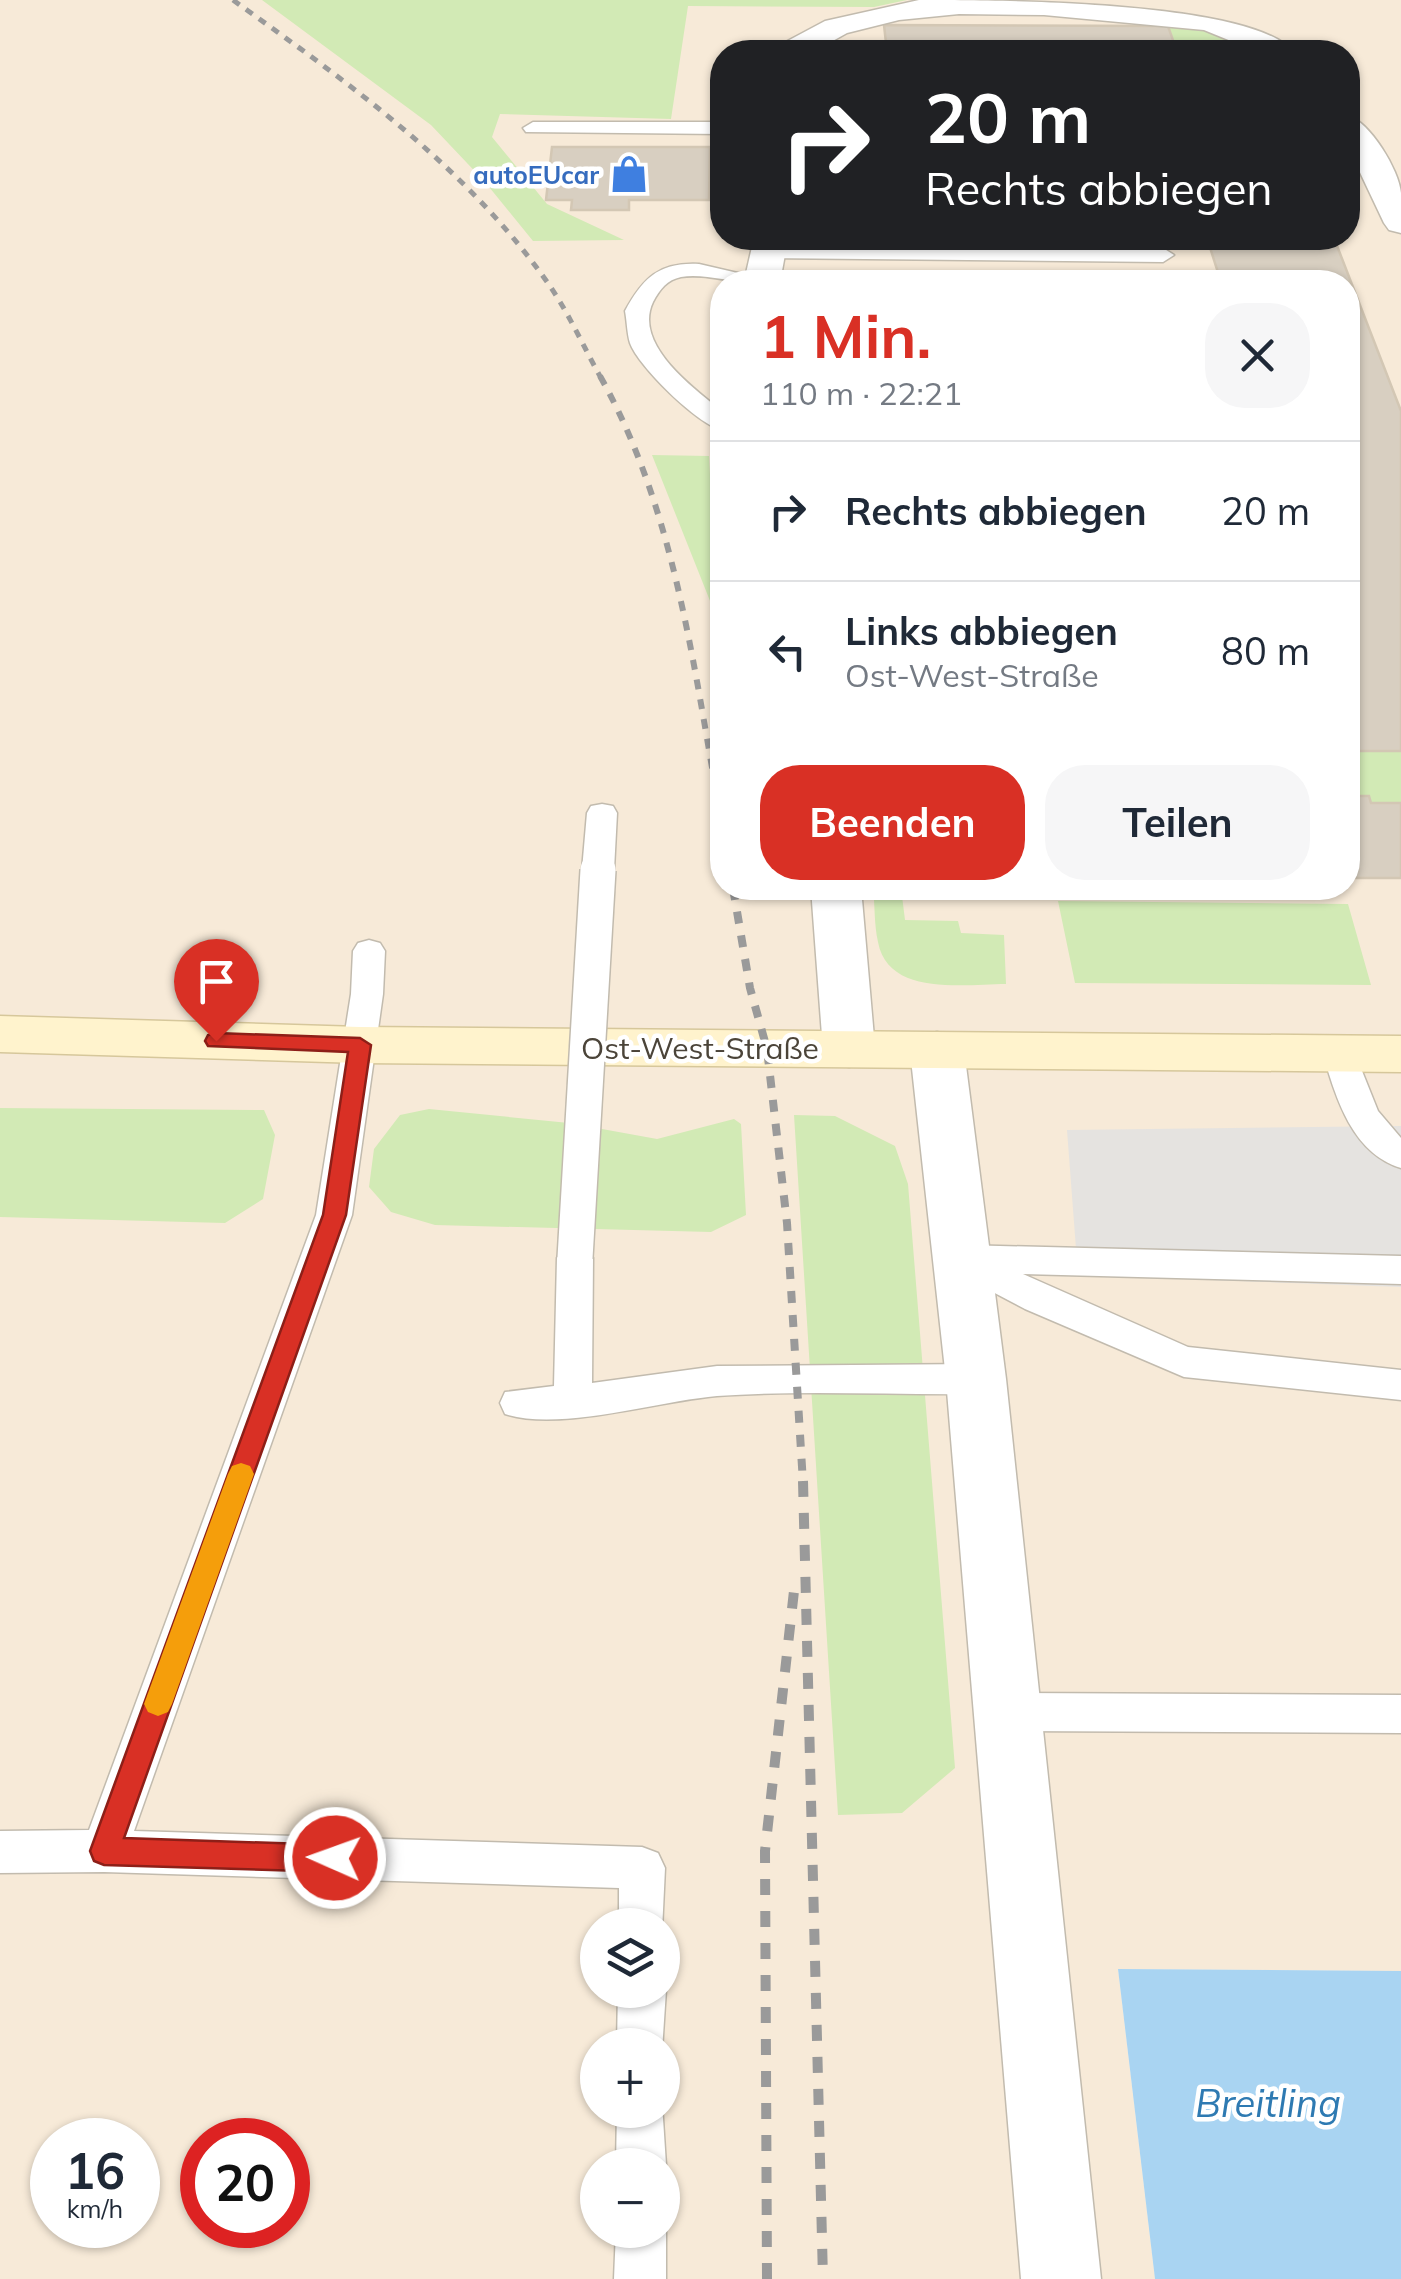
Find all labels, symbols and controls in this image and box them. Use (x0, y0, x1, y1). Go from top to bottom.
text: 20 m (925, 73, 1091, 161)
icon: right (760, 80, 890, 210)
shop icon: autoEUcar (608, 153, 650, 195)
place label: autoEUcar (473, 159, 599, 190)
text: Rechts abbiegen (925, 160, 1273, 216)
text: 1 Min. (760, 298, 931, 373)
button: close (1205, 303, 1310, 408)
text: 110 m · 22:21 (760, 373, 962, 413)
icon: right (760, 484, 815, 539)
text: Rechts abbiegen (845, 487, 1147, 535)
text: 20 m (1221, 487, 1310, 535)
text: Links abbiegen (845, 607, 1118, 655)
icon: left (760, 624, 815, 679)
text: 80 m (1221, 627, 1310, 675)
text: Ost-West-Straße (845, 655, 1099, 695)
button: Beenden (760, 765, 1025, 880)
button: Teilen (1045, 765, 1310, 880)
pin (174, 939, 259, 1042)
icon: arrive (189, 954, 244, 1009)
street label: Ost-West-Straße (581, 1029, 819, 1067)
position arrow (283, 1806, 387, 1910)
map controls (580, 1908, 680, 2248)
button: layers (580, 1908, 680, 2008)
button: + (580, 2028, 680, 2128)
water label: Breitling (1195, 2079, 1341, 2127)
speed limit sign: 20 (180, 2118, 310, 2248)
text: 16 (65, 2139, 125, 2202)
button: − (580, 2148, 680, 2248)
text: km/h (67, 2193, 123, 2224)

